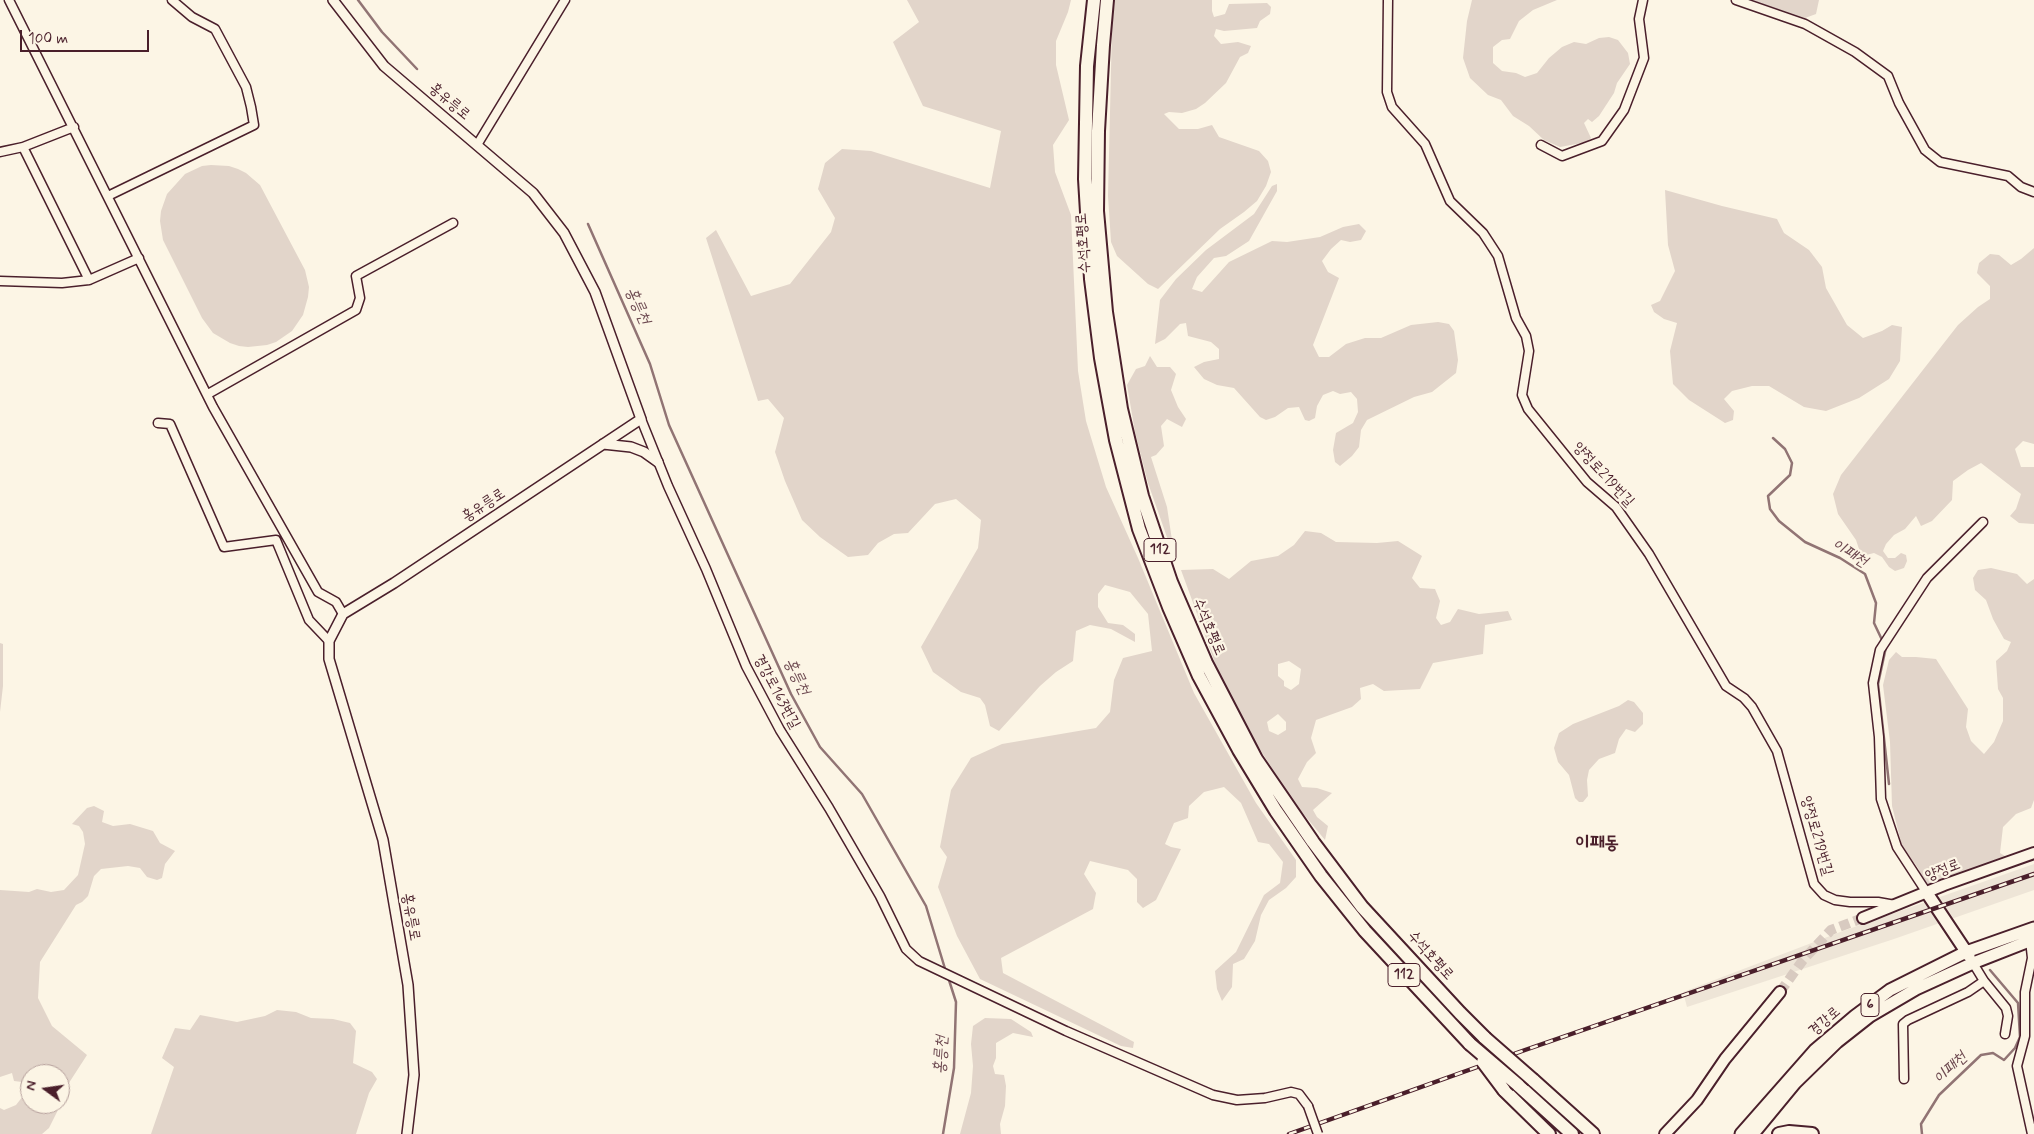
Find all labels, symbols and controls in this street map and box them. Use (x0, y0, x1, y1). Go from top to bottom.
scale bar (22, 20, 151, 52)
text: 100 m (28, 29, 68, 49)
street label: 홍유릉로 (425, 80, 473, 124)
street label: 수석호평로 (1073, 212, 1095, 274)
water label: 홍릉천 (620, 284, 654, 328)
street label: 양정로219번길 (1569, 439, 1637, 511)
street label: 홍유릉로 (459, 485, 509, 527)
water label: 이패천 (1828, 536, 1870, 572)
road number: 112 (1144, 538, 1176, 562)
street label: 수석호평로 (1188, 596, 1228, 658)
street label: 경강로163번길 (749, 652, 803, 732)
water label: 홍릉천 (779, 655, 813, 699)
street label: 양정로219번길 (1796, 794, 1836, 878)
district label: 이패동 (1575, 833, 1619, 855)
street label: 양정로 (1923, 856, 1963, 886)
street label: 홍유릉로 (397, 892, 423, 942)
street label: 수석호평로 (1403, 928, 1457, 984)
road number: 112 (1388, 964, 1420, 986)
road number: 6 (1861, 994, 1879, 1016)
street label: 경강로 (1805, 1003, 1845, 1041)
water label: 홍릉천 (931, 1035, 953, 1075)
water label: 이패천 (1930, 1049, 1972, 1089)
north arrow (20, 1064, 70, 1114)
text: N (22, 1079, 41, 1092)

